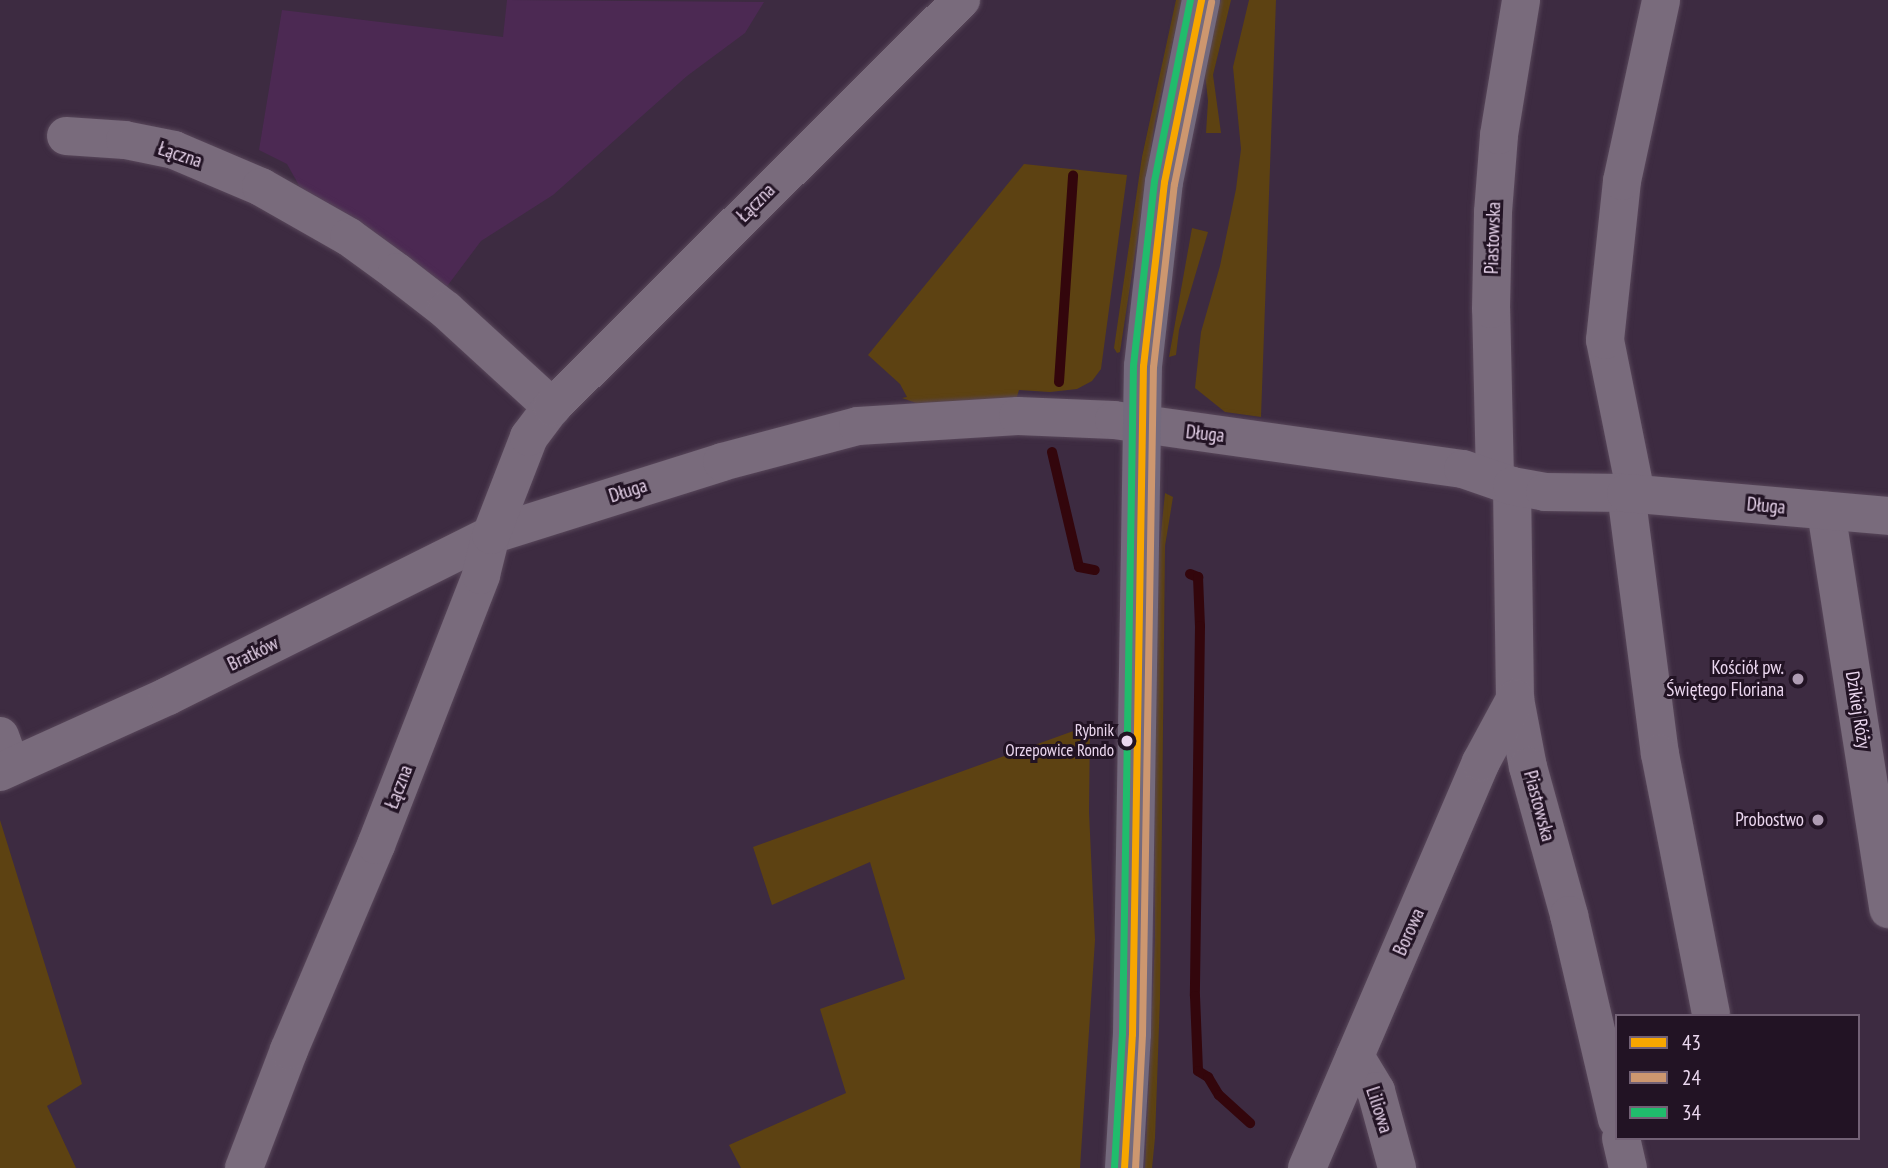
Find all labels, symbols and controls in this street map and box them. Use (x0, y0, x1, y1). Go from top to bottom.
street label: Łączna (155, 137, 205, 173)
street label: Łączna (732, 179, 780, 227)
street label: Piastowska (1480, 201, 1506, 275)
street label: Długa (1185, 421, 1225, 447)
street label: Długa (606, 474, 650, 508)
street label: Długa (1746, 493, 1786, 519)
street label: Bratków (224, 632, 282, 676)
place label: Kościół pw. Świętego Floriana (1666, 657, 1784, 701)
street label: Dzikiej Róży (1841, 670, 1875, 750)
marker: Kościół pw. Świętego Floriana (1790, 671, 1806, 687)
place label: Rybnik Orzepowice Rondo (1005, 721, 1114, 761)
marker: Rybnik Orzepowice Rondo (1120, 734, 1134, 748)
street label: Łączna (380, 762, 418, 812)
street label: Piastowska (1519, 768, 1559, 844)
place label: Probostwo (1735, 809, 1804, 831)
marker: Probostwo (1810, 812, 1826, 828)
street label: Borowa (1389, 905, 1429, 959)
legend (1615, 1014, 1860, 1140)
text: 43 (1682, 1029, 1701, 1056)
text: 24 (1682, 1064, 1701, 1091)
street label: Liliowa (1361, 1084, 1397, 1136)
text: 34 (1682, 1099, 1701, 1126)

